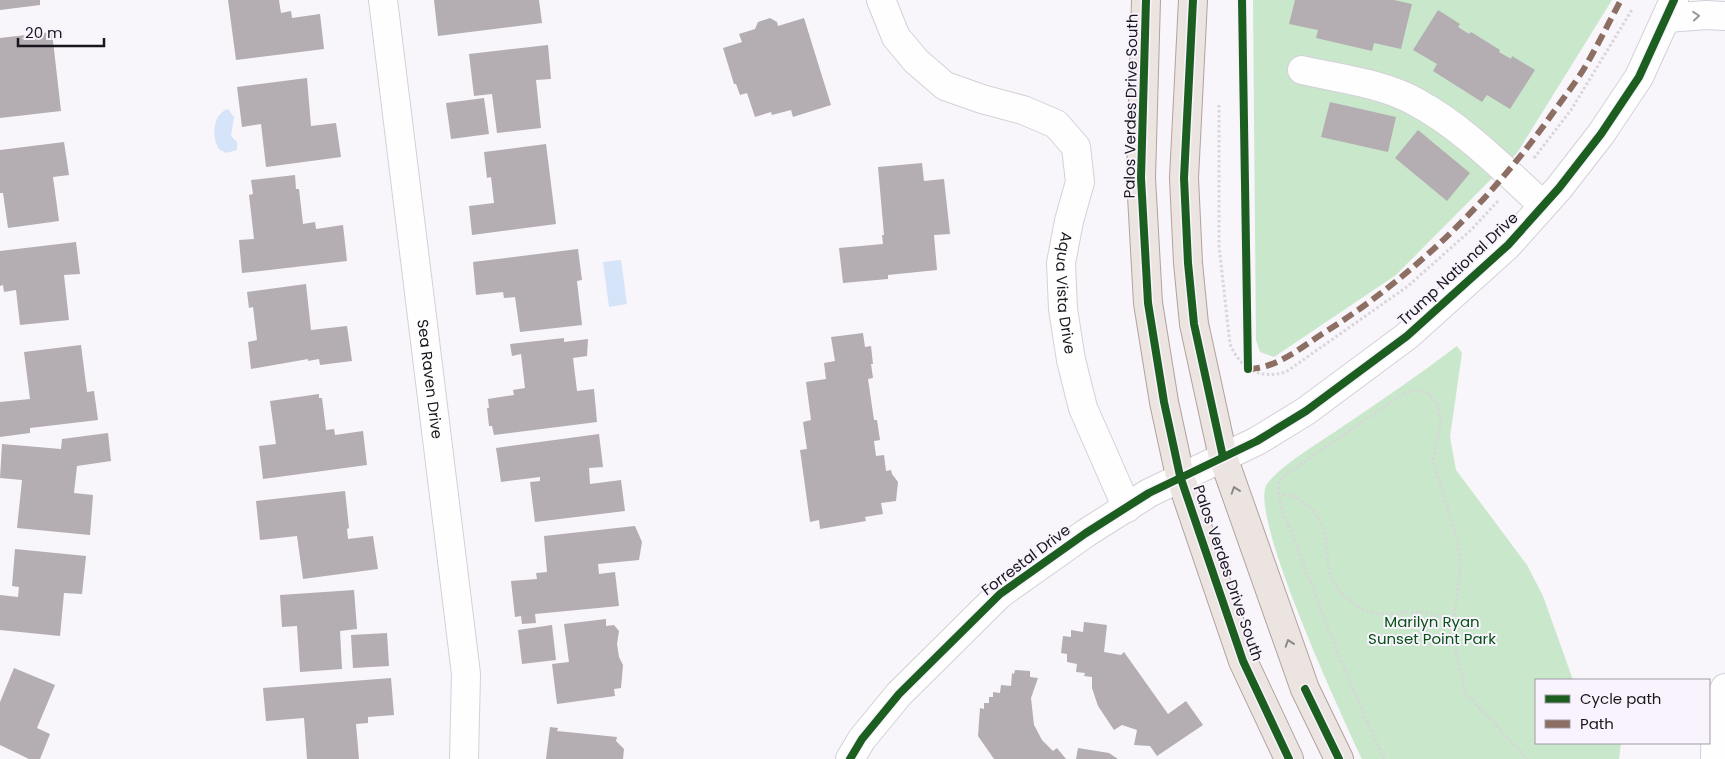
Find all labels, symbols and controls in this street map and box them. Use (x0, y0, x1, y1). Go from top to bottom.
one-way arrow (1692, 11, 1700, 22)
street label: Palos Verdes Drive South (1118, 13, 1143, 199)
scale bar (18, 15, 104, 47)
text: 20 m (25, 22, 63, 43)
street label: Trump National Drive (1393, 207, 1522, 330)
street label: Aqua Vista Drive (1051, 230, 1081, 356)
street label: Sea Raven Drive (412, 318, 448, 440)
street label: Palos Verdes Drive South (1188, 482, 1269, 664)
one-way arrow (1231, 486, 1241, 494)
street label: Forrestal Drive (977, 519, 1075, 600)
park label: Marilyn Ryan Sunset Point Park (1368, 611, 1496, 649)
one-way arrow (1285, 639, 1295, 648)
legend (1535, 679, 1710, 744)
text: Cycle path (1580, 688, 1661, 709)
text: Path (1580, 713, 1614, 734)

